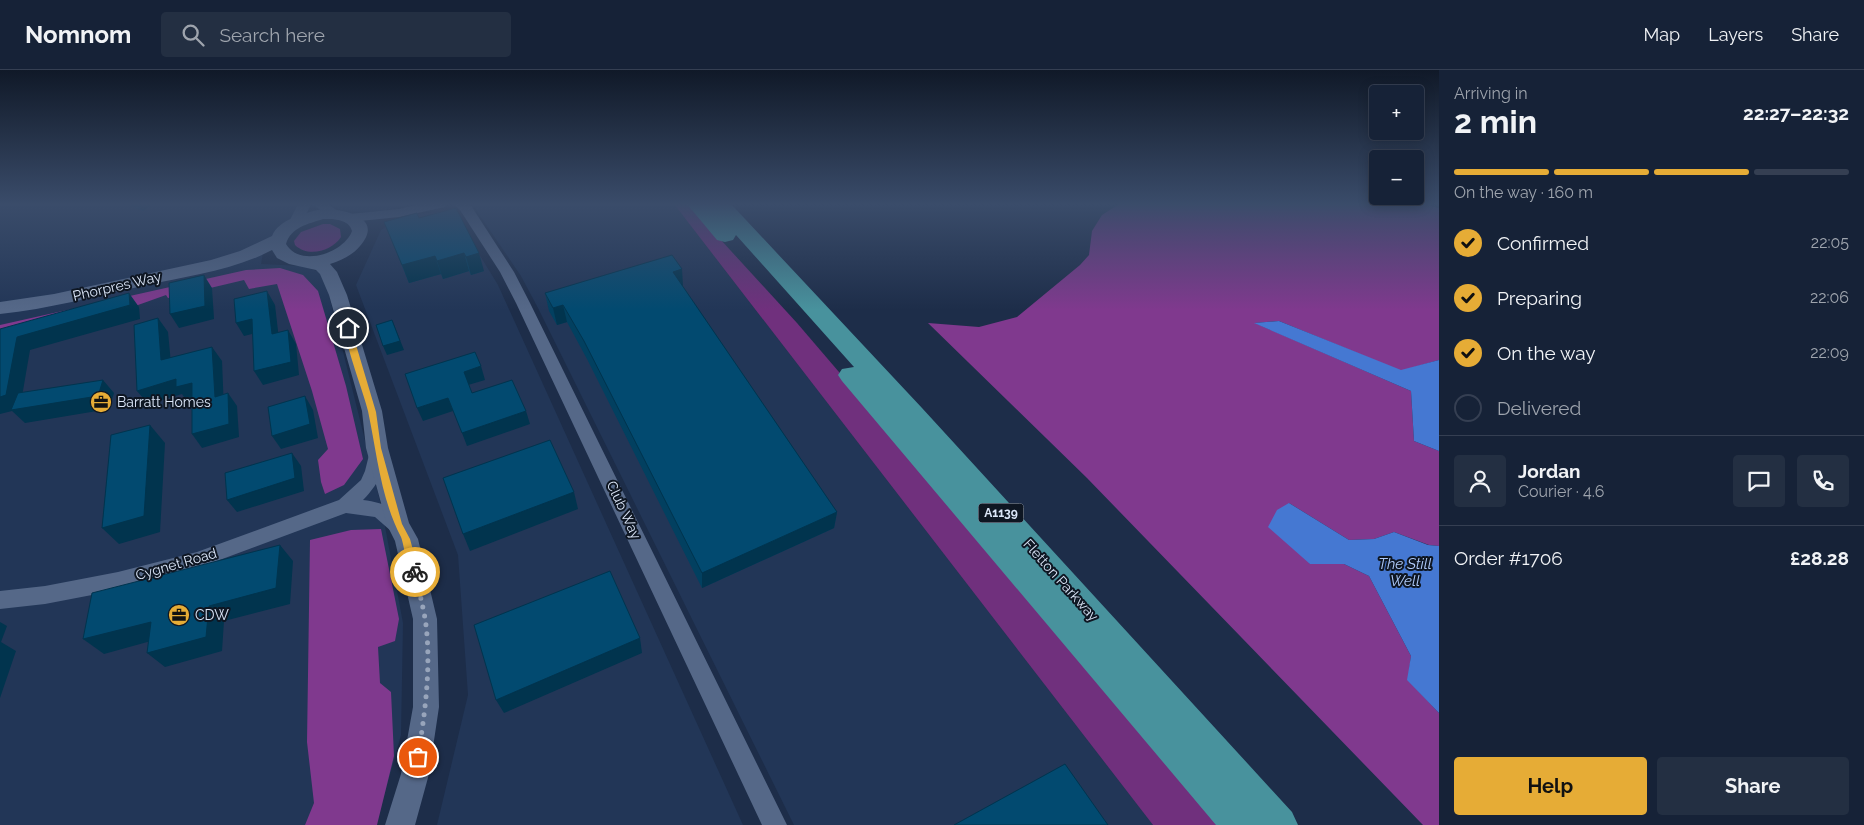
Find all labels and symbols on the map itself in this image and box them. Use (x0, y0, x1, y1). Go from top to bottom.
street label: Phorpres Way (71, 268, 163, 304)
pin (327, 307, 369, 349)
office icon: Barratt Homes (89, 390, 113, 414)
place label: Barratt Homes (117, 394, 211, 410)
street label: Club Way (604, 478, 645, 542)
road number: A1139 (978, 503, 1024, 522)
street label: Fletton Parkway (1020, 536, 1102, 624)
street label: Cygnet Road (134, 545, 218, 583)
courier (390, 547, 440, 597)
water label: The Still Well (1378, 555, 1432, 590)
office icon: CDW (167, 603, 191, 627)
place label: CDW (195, 607, 229, 623)
pin (397, 736, 439, 778)

